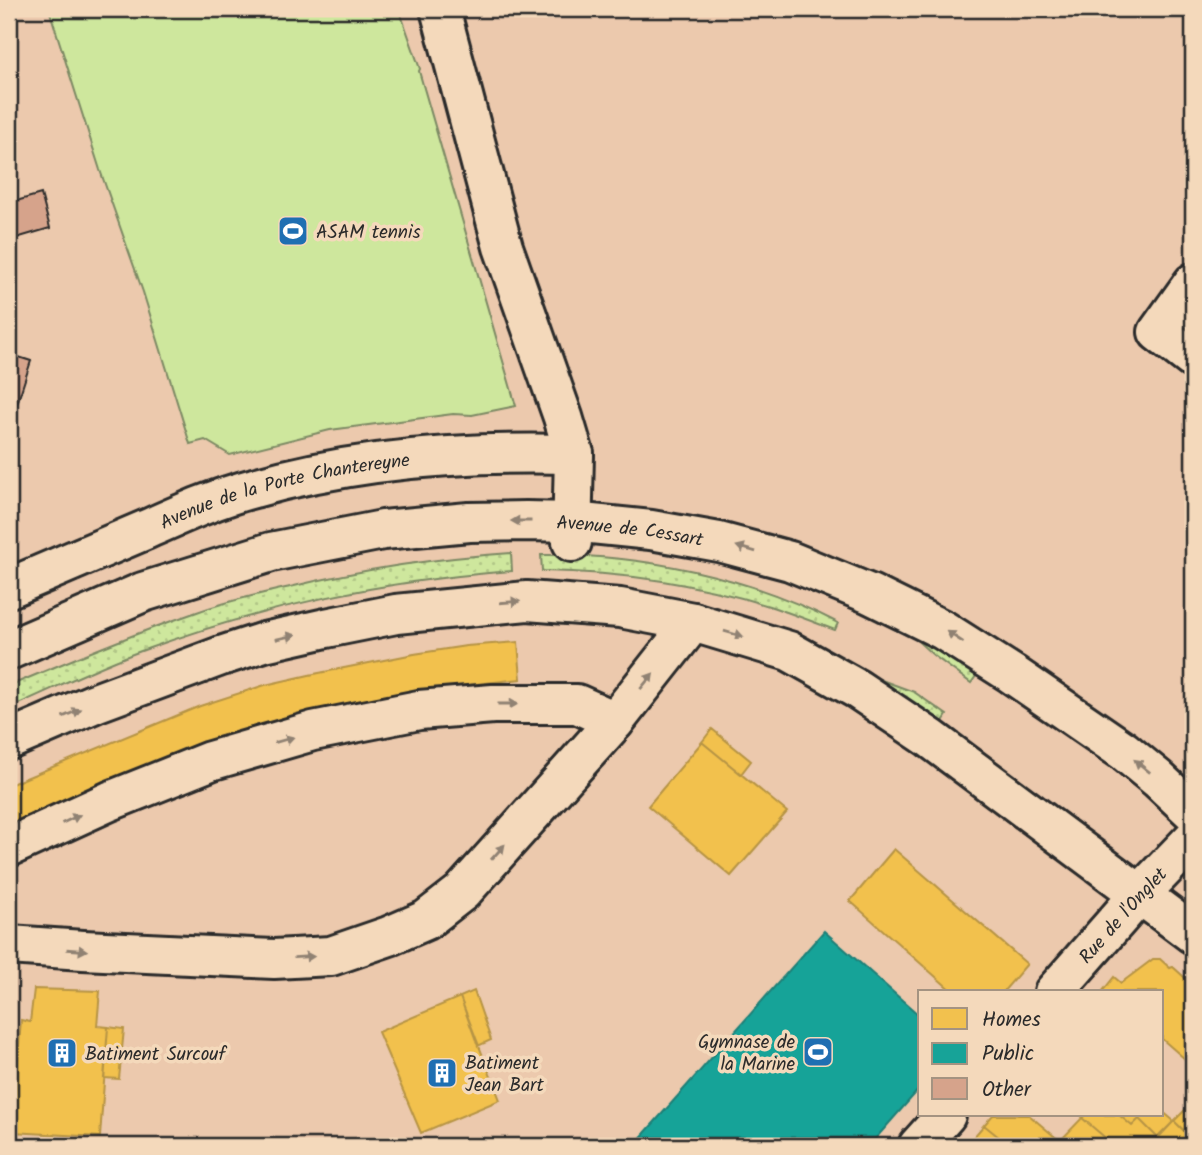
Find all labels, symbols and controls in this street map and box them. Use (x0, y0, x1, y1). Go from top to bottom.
sports icon: ASAM tennis (276, 214, 310, 248)
place label: ASAM tennis (316, 218, 421, 248)
street label: Avenue de la Porte Chantereyne (155, 446, 412, 539)
street label: Avenue de Cessart (556, 509, 706, 556)
one-way arrow (510, 515, 532, 527)
one-way arrow (735, 544, 756, 554)
one-way arrow (499, 596, 521, 607)
one-way arrow (724, 629, 745, 639)
one-way arrow (275, 631, 297, 642)
one-way arrow (945, 631, 965, 644)
one-way arrow (640, 673, 655, 691)
one-way arrow (497, 698, 519, 710)
one-way arrow (61, 708, 82, 719)
one-way arrow (273, 734, 294, 744)
one-way arrow (1134, 759, 1152, 774)
one-way arrow (61, 813, 81, 825)
one-way arrow (490, 844, 505, 861)
street label: Rue de l'Onglet (1072, 861, 1176, 971)
one-way arrow (66, 945, 88, 956)
one-way arrow (293, 952, 315, 963)
legend (918, 990, 1164, 1116)
text: Homes (982, 1004, 1041, 1037)
place label: Gymnase de la Marine (698, 1028, 795, 1080)
sports icon: Gymnase de la Marine (801, 1035, 835, 1069)
building icon: Batiment Surcouf (45, 1036, 79, 1070)
text: Public (982, 1038, 1034, 1071)
place label: Batiment Surcouf (85, 1040, 227, 1070)
place label: Batiment Jean Bart (465, 1049, 544, 1101)
building icon: Batiment Jean Bart (425, 1056, 459, 1090)
text: Other (982, 1074, 1032, 1107)

